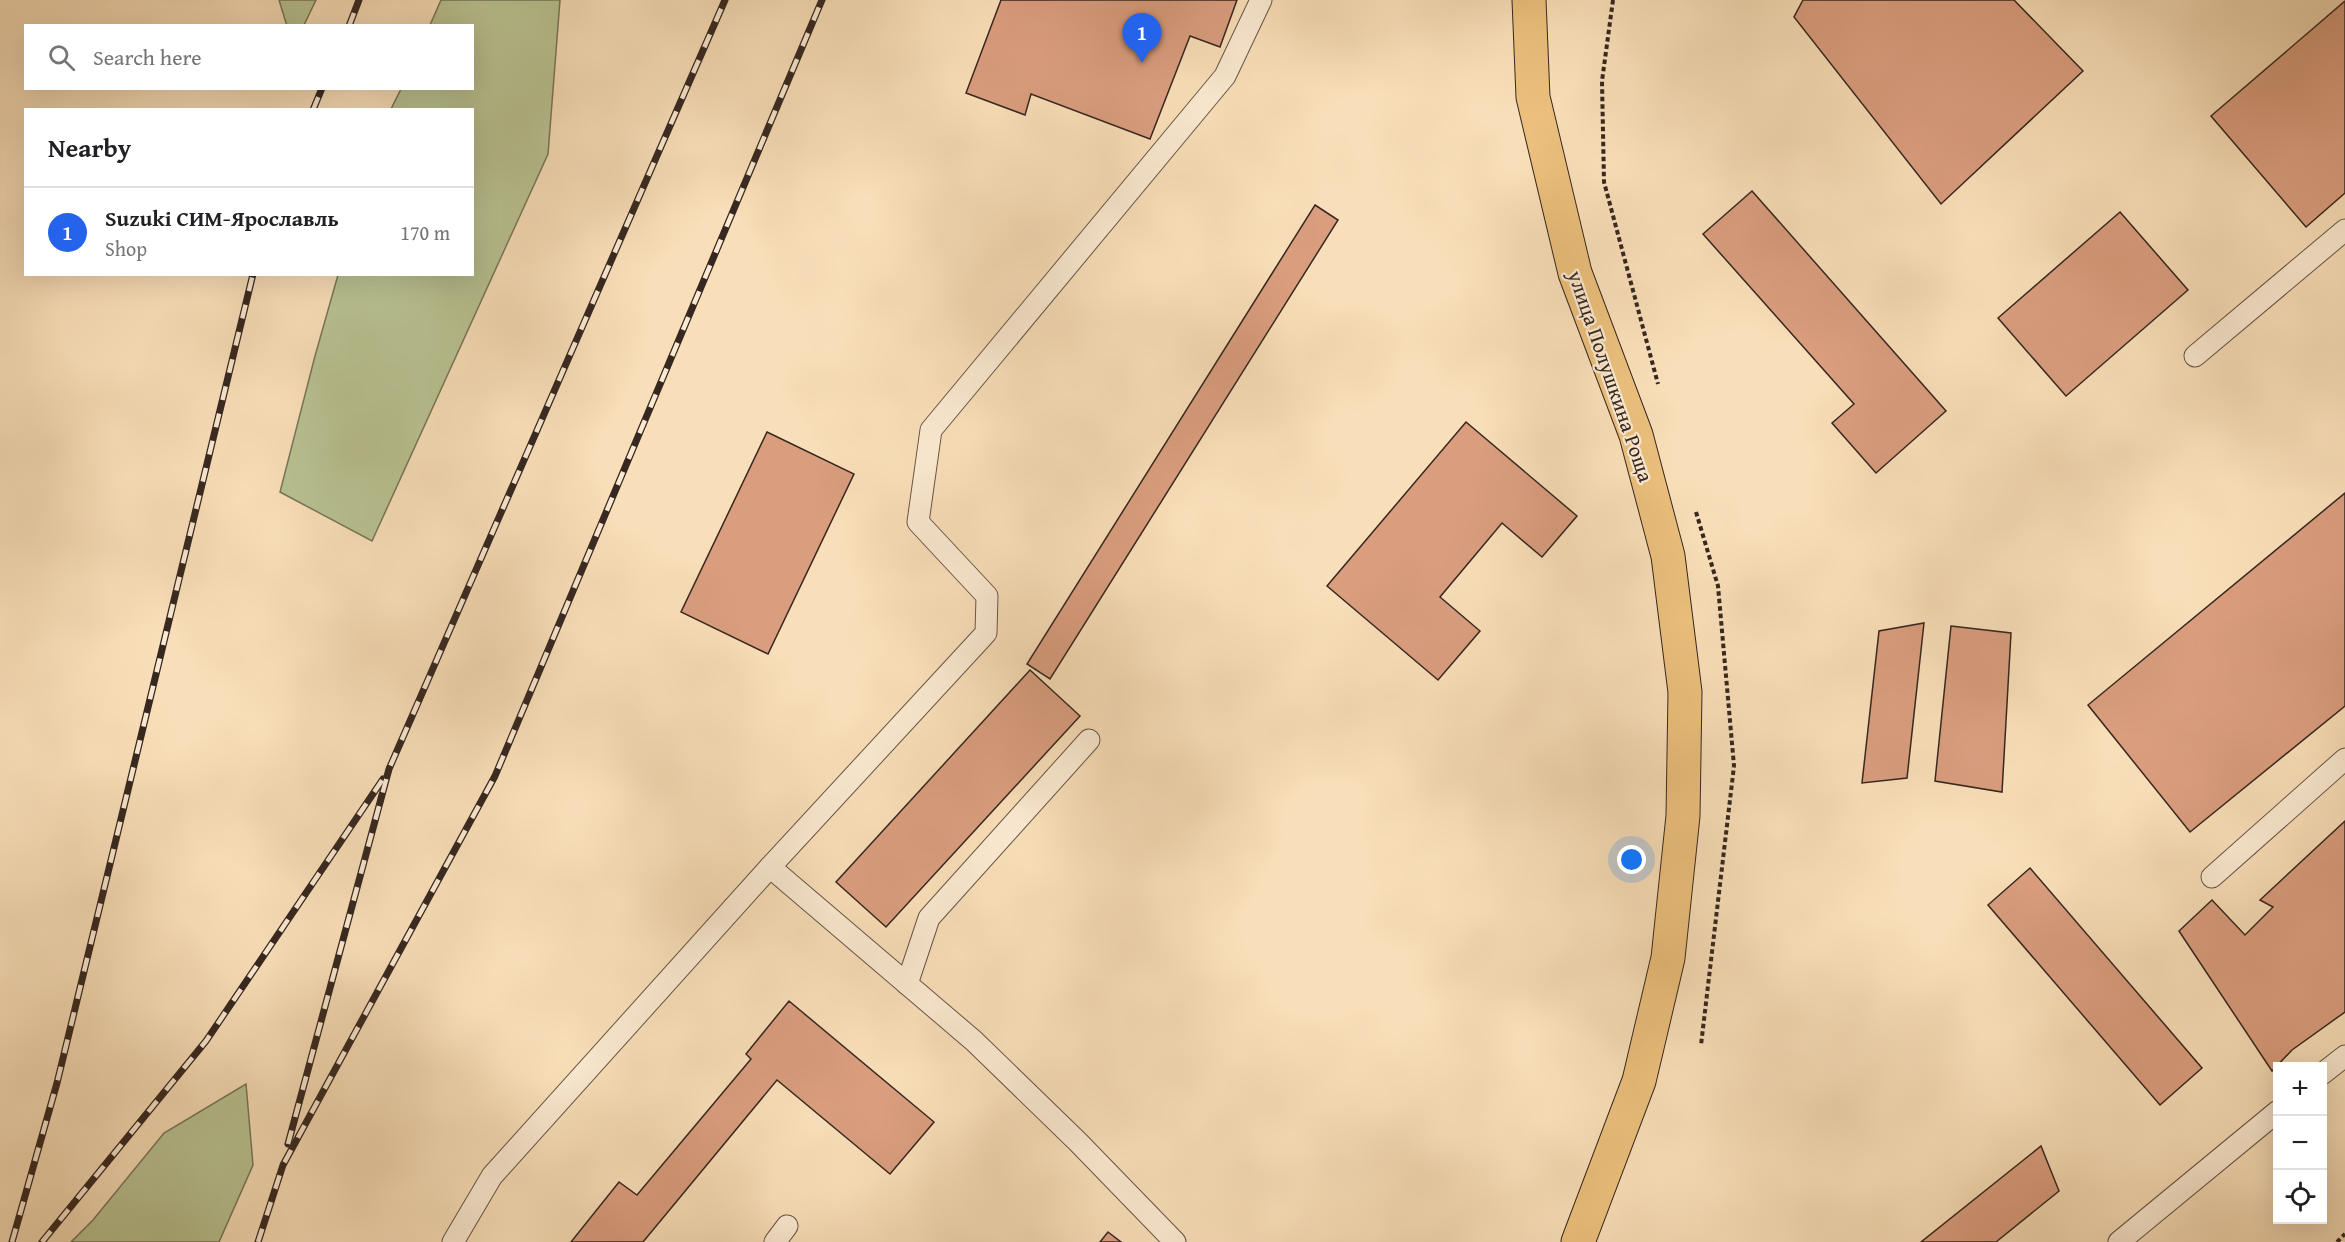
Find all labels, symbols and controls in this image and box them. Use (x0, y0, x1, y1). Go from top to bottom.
pin: 1 (1122, 14, 1162, 63)
search box (24, 24, 474, 90)
icon: search (45, 41, 78, 74)
text: Search here (93, 41, 202, 73)
text: Nearby (48, 128, 131, 167)
text: Suzuki СИМ-Ярославль (105, 202, 339, 234)
text: 1 (62, 218, 73, 247)
text: 170 m (400, 218, 450, 247)
text: Shop (105, 234, 147, 263)
street label: улица Полушкина Роща (1560, 265, 1662, 486)
your location (1617, 845, 1646, 874)
map controls (2273, 1062, 2327, 1224)
button: + (2273, 1062, 2327, 1116)
button: − (2273, 1116, 2327, 1170)
button: locate (2273, 1170, 2327, 1224)

